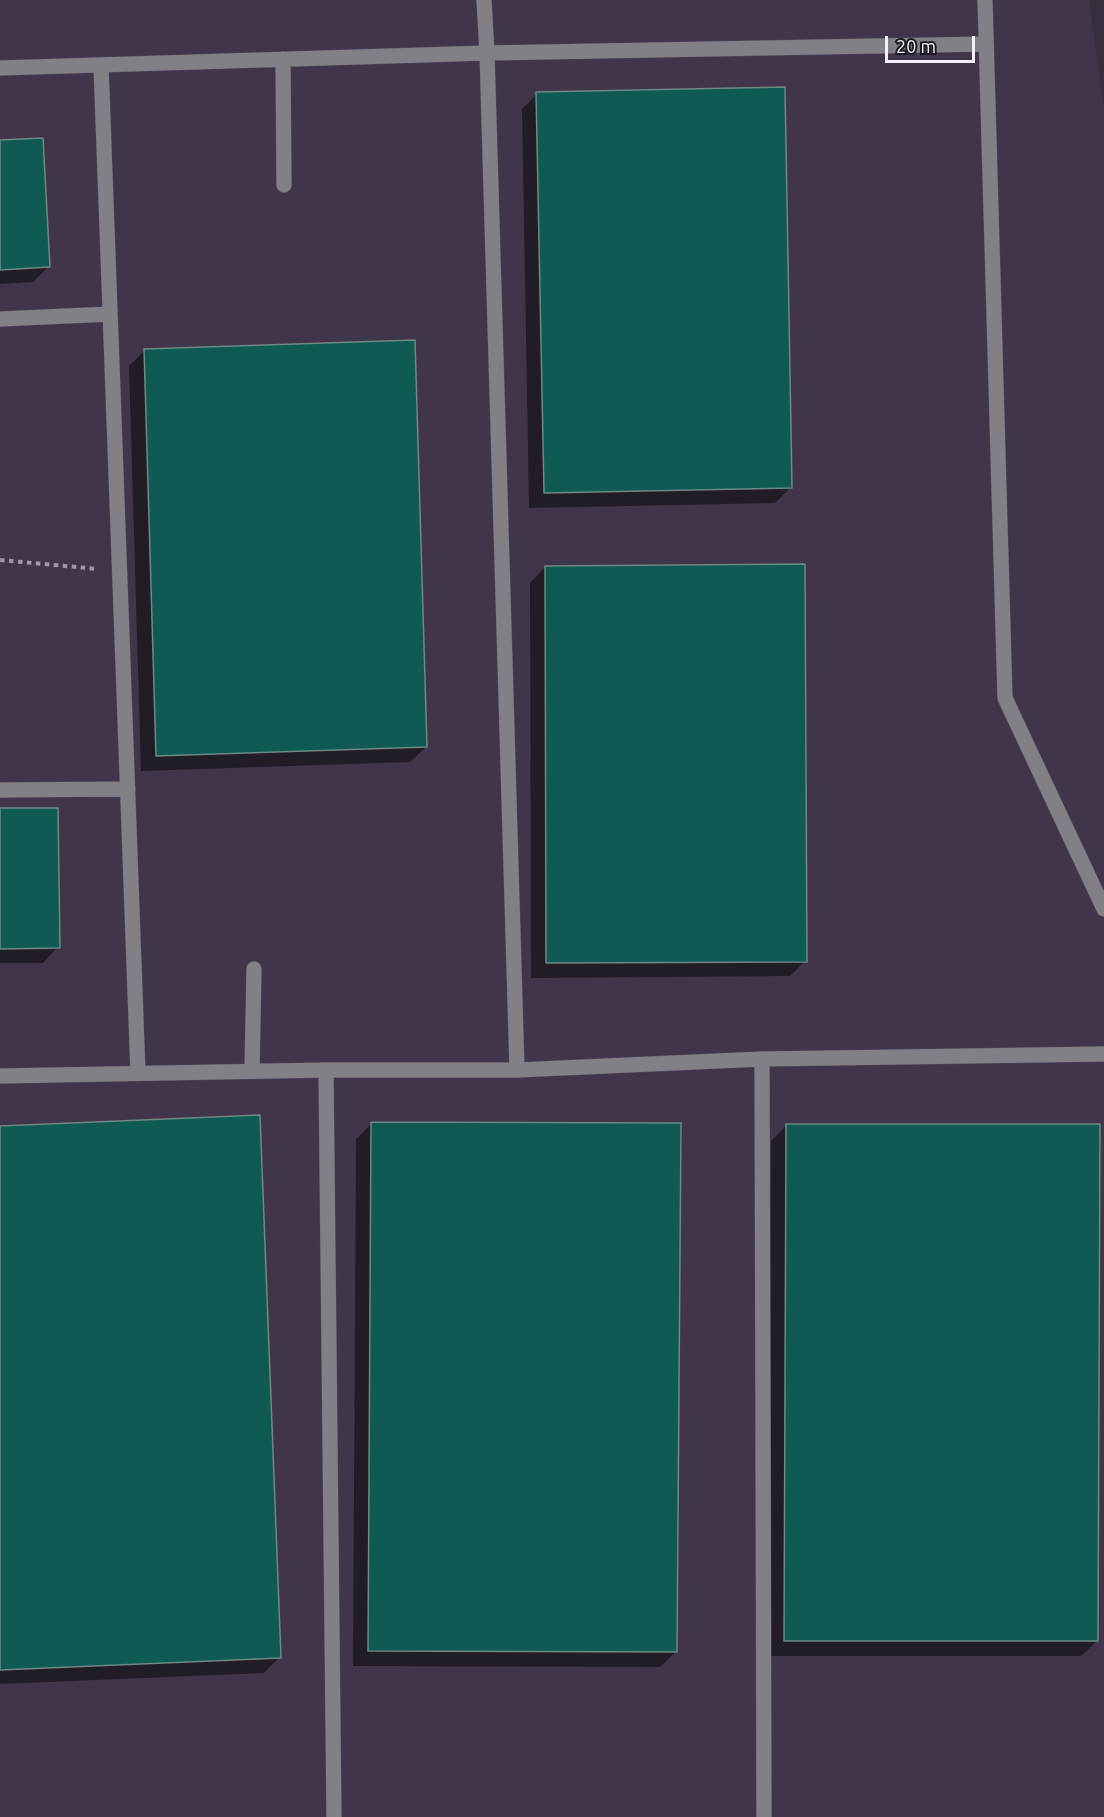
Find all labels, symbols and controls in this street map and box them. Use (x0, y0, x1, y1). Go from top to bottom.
scale bar (888, 24, 978, 62)
text: 20 m (896, 36, 936, 56)

